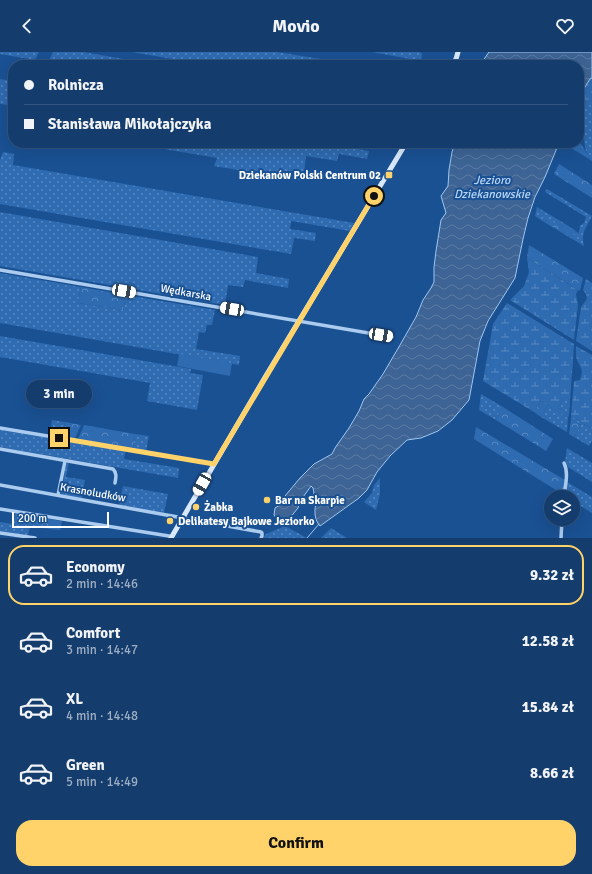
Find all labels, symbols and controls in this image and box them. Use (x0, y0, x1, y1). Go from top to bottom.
icon: back (16, 15, 38, 37)
text: Movio (272, 15, 320, 37)
icon: heart (554, 15, 576, 37)
text: Rolnicza (48, 76, 104, 94)
text: Stanisława Mikołajczyka (48, 115, 211, 133)
place label: Dziekanów Polski Centrum 02 (239, 169, 381, 182)
marker: Dziekanów Polski Centrum 02 (384, 170, 394, 180)
water label: Jezioro Dziekanowskie (454, 173, 531, 202)
route start (365, 187, 383, 205)
street label: Wędkarska (160, 282, 213, 303)
car (111, 283, 137, 299)
car (219, 301, 245, 317)
car (368, 327, 394, 343)
callout: 3 min (26, 380, 92, 408)
text: 3 min (43, 386, 75, 402)
route end (50, 429, 68, 447)
car (191, 471, 213, 497)
street label: Krasnoludków (59, 480, 127, 505)
map controls (544, 490, 580, 526)
button: layers (544, 490, 580, 526)
place label: Bar na Skarpie (275, 494, 345, 507)
marker: Bar na Skarpie (262, 495, 272, 505)
place label: Żabka (204, 500, 234, 514)
marker: Żabka (191, 502, 201, 512)
scale bar (12, 510, 109, 529)
text: 200 m (18, 512, 47, 525)
place label: Delikatesy Bajkowe Jeziorko (178, 515, 315, 528)
marker: Delikatesy Bajkowe Jeziorko (165, 516, 175, 526)
icon: car (18, 557, 54, 593)
text: Economy (66, 558, 125, 576)
text: 9.32 zł (530, 566, 574, 584)
text: 2 min · 14:46 (66, 576, 138, 592)
icon: car (18, 623, 54, 659)
text: Comfort (66, 624, 120, 642)
text: 12.58 zł (522, 632, 574, 650)
text: 3 min · 14:47 (66, 642, 138, 658)
icon: car (18, 689, 54, 725)
text: XL (66, 690, 83, 708)
text: 15.84 zł (522, 698, 574, 716)
text: 4 min · 14:48 (66, 708, 138, 724)
icon: car (18, 755, 54, 791)
text: Green (66, 756, 105, 774)
text: 8.66 zł (530, 764, 574, 782)
text: 5 min · 14:49 (66, 774, 138, 790)
button: Confirm (16, 820, 576, 866)

